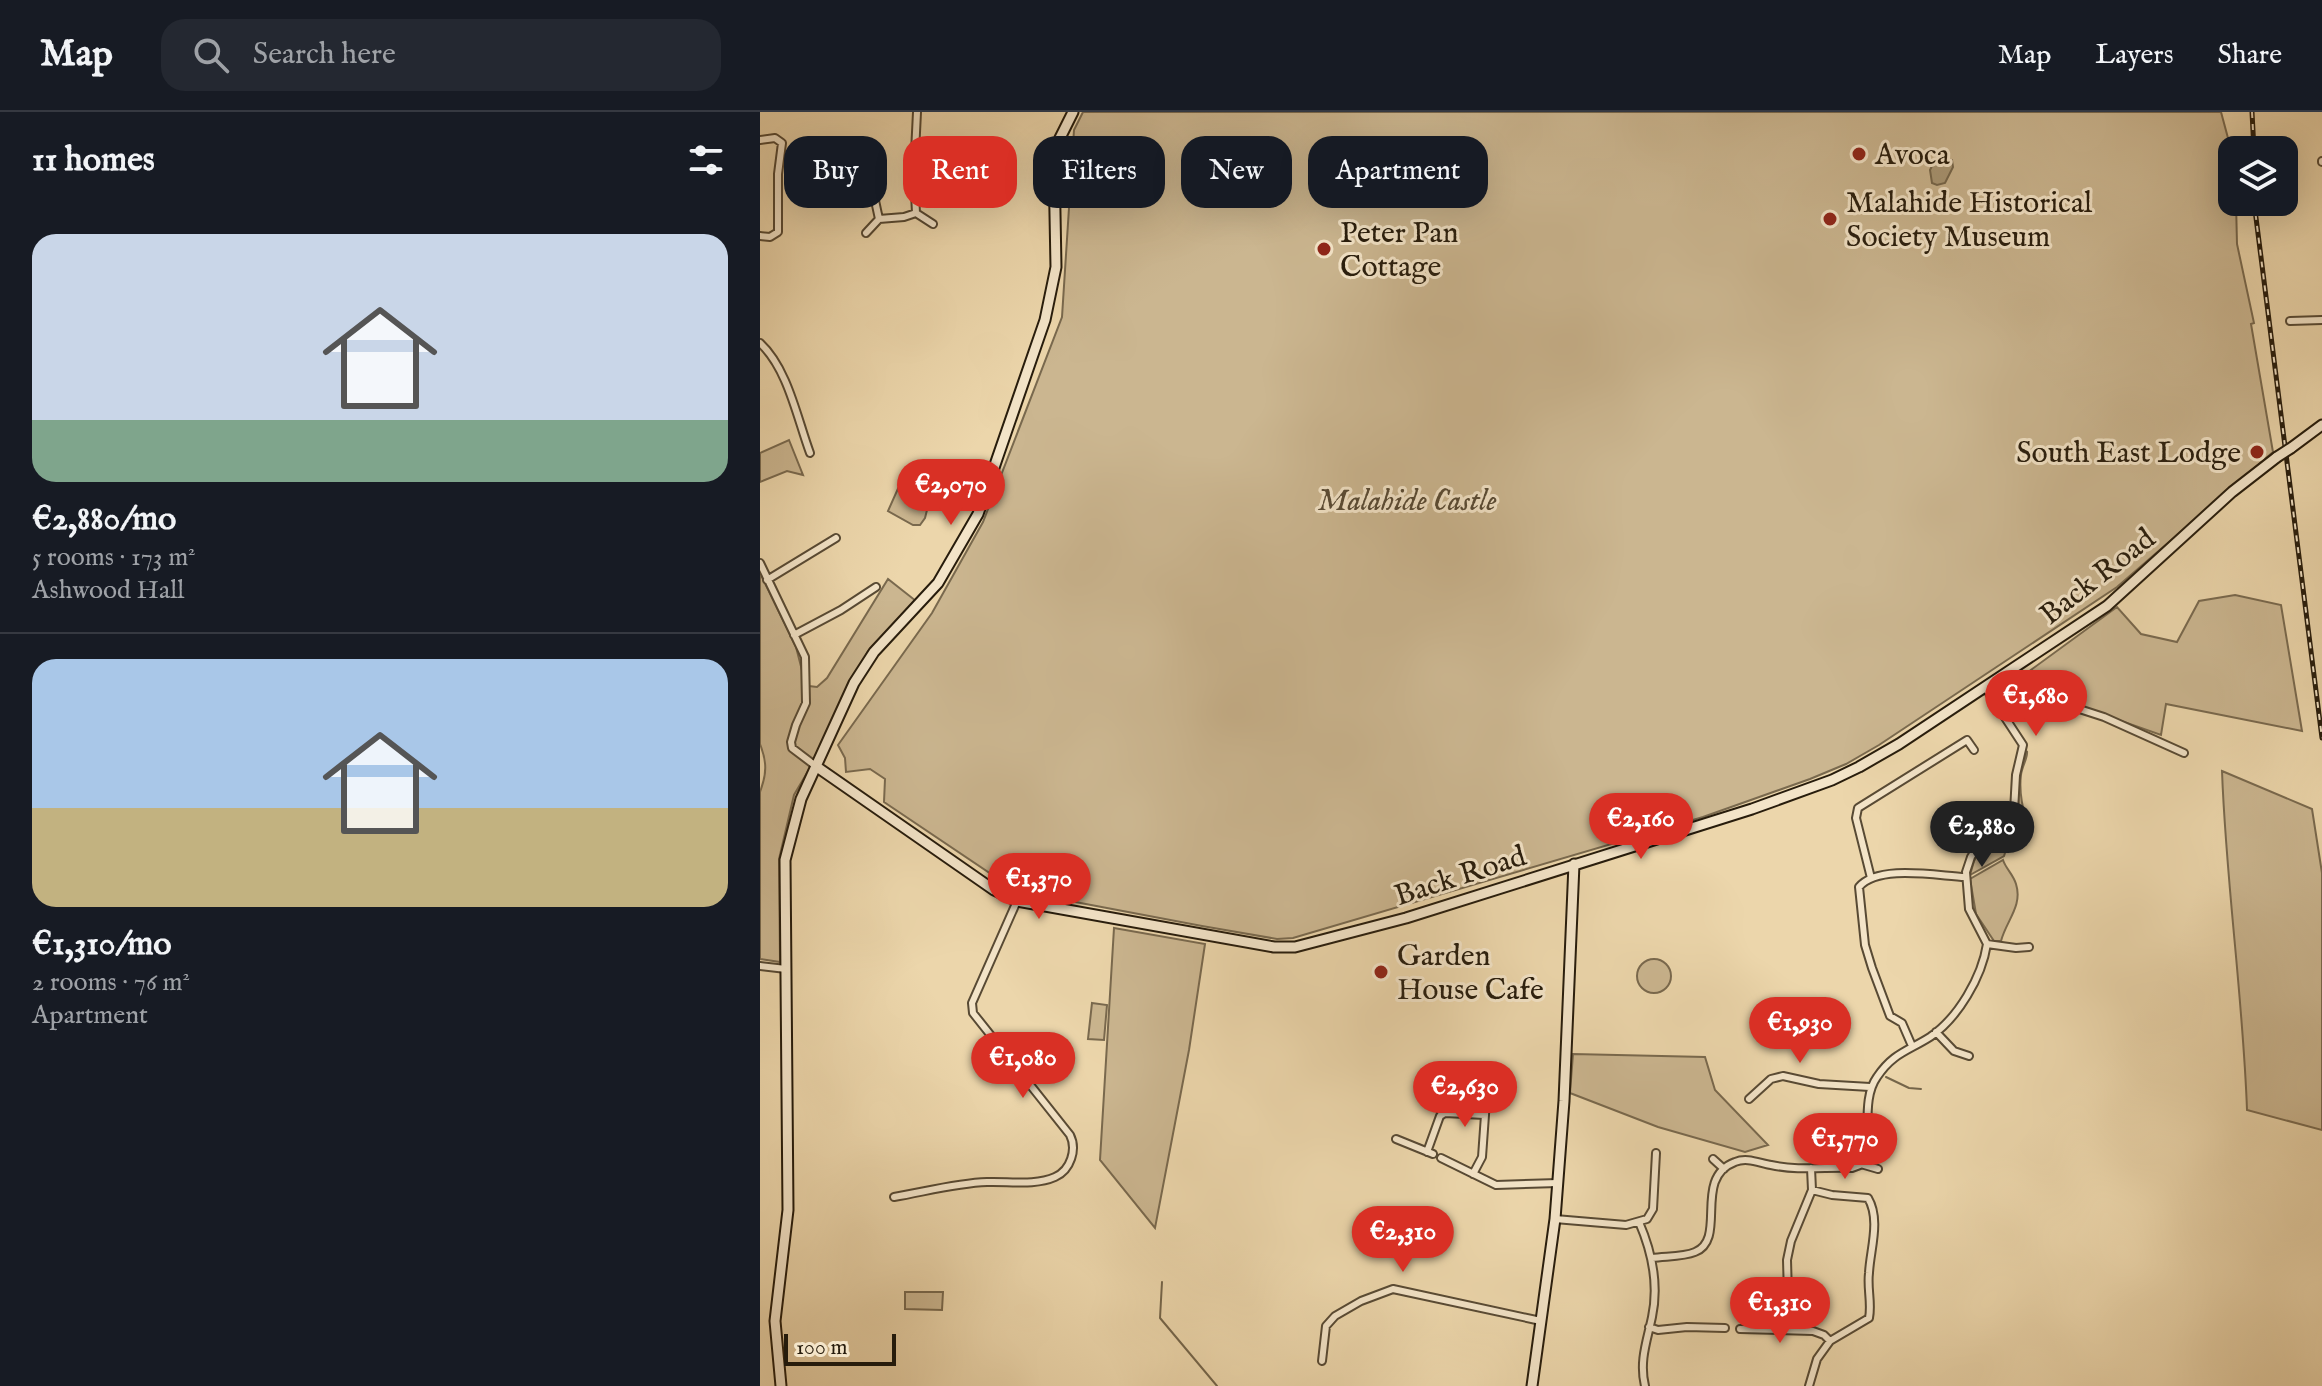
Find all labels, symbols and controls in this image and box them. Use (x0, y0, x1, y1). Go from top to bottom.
search box (161, 19, 721, 91)
text: Map (40, 31, 113, 79)
icon: search (189, 33, 233, 77)
text: Search here (253, 36, 396, 74)
text: Map (1998, 38, 2051, 73)
text: Layers (2095, 38, 2174, 73)
text: Share (2218, 38, 2282, 73)
chip: Buy (784, 136, 887, 208)
chip: Rent (903, 136, 1017, 208)
chip: Filters (1033, 136, 1165, 208)
chip: New (1181, 136, 1292, 208)
chip: Apartment (1308, 136, 1488, 208)
map controls (2218, 136, 2298, 216)
button: layers (2218, 136, 2298, 216)
place label: Avoca (1874, 137, 1950, 175)
icon: filters (684, 138, 728, 182)
text: 11 homes (32, 139, 155, 182)
marker: Avoca (1850, 145, 1868, 163)
place label: Malahide Historical Society Museum (1846, 185, 2093, 257)
marker: Malahide Historical Society Museum (1821, 210, 1839, 228)
place label: Peter Pan Cottage (1340, 215, 1458, 287)
marker: Peter Pan Cottage (1315, 240, 1333, 258)
icon: home (308, 286, 452, 430)
place label: South East Lodge (2016, 435, 2241, 473)
marker: South East Lodge (2248, 443, 2266, 461)
pin: €2,070 (886, 459, 1016, 527)
text: €2,070 (915, 468, 987, 501)
park label: Malahide Castle (1317, 483, 1497, 521)
text: €2,880/mo (32, 498, 176, 541)
street label: Back Road (2033, 520, 2164, 634)
text: 5 rooms · 173 m² (32, 541, 196, 574)
text: Ashwood Hall (32, 574, 184, 607)
pin: €1,680 (1971, 670, 2101, 738)
text: €1,680 (2003, 679, 2069, 712)
icon: home (308, 711, 452, 855)
pin: €2,160 (1576, 793, 1706, 861)
pin: €2,880 (1917, 801, 2047, 869)
text: €2,160 (1607, 802, 1675, 835)
text: €2,880 (1948, 810, 2016, 843)
street label: Back Road (1390, 837, 1532, 916)
pin: €1,370 (974, 853, 1104, 921)
text: €1,370 (1006, 862, 1072, 895)
text: €1,310/mo (32, 923, 172, 966)
place label: Garden House Cafe (1397, 938, 1544, 1010)
marker: Garden House Cafe (1372, 963, 1390, 981)
text: 2 rooms · 76 m² (32, 966, 190, 999)
pin: €1,930 (1735, 997, 1865, 1065)
text: Apartment (32, 999, 148, 1032)
text: €1,930 (1767, 1006, 1833, 1039)
pin: €1,080 (958, 1032, 1088, 1100)
text: €1,080 (989, 1041, 1057, 1074)
pin: €2,630 (1400, 1061, 1530, 1129)
text: €2,630 (1431, 1070, 1499, 1103)
pin: €1,770 (1780, 1113, 1910, 1181)
text: €1,770 (1811, 1122, 1879, 1155)
pin: €2,310 (1338, 1206, 1468, 1274)
text: €2,310 (1370, 1215, 1436, 1248)
pin: €1,310 (1715, 1277, 1845, 1345)
text: €1,310 (1748, 1286, 1812, 1319)
scale bar (784, 1330, 896, 1366)
text: 100 m (796, 1334, 848, 1362)

